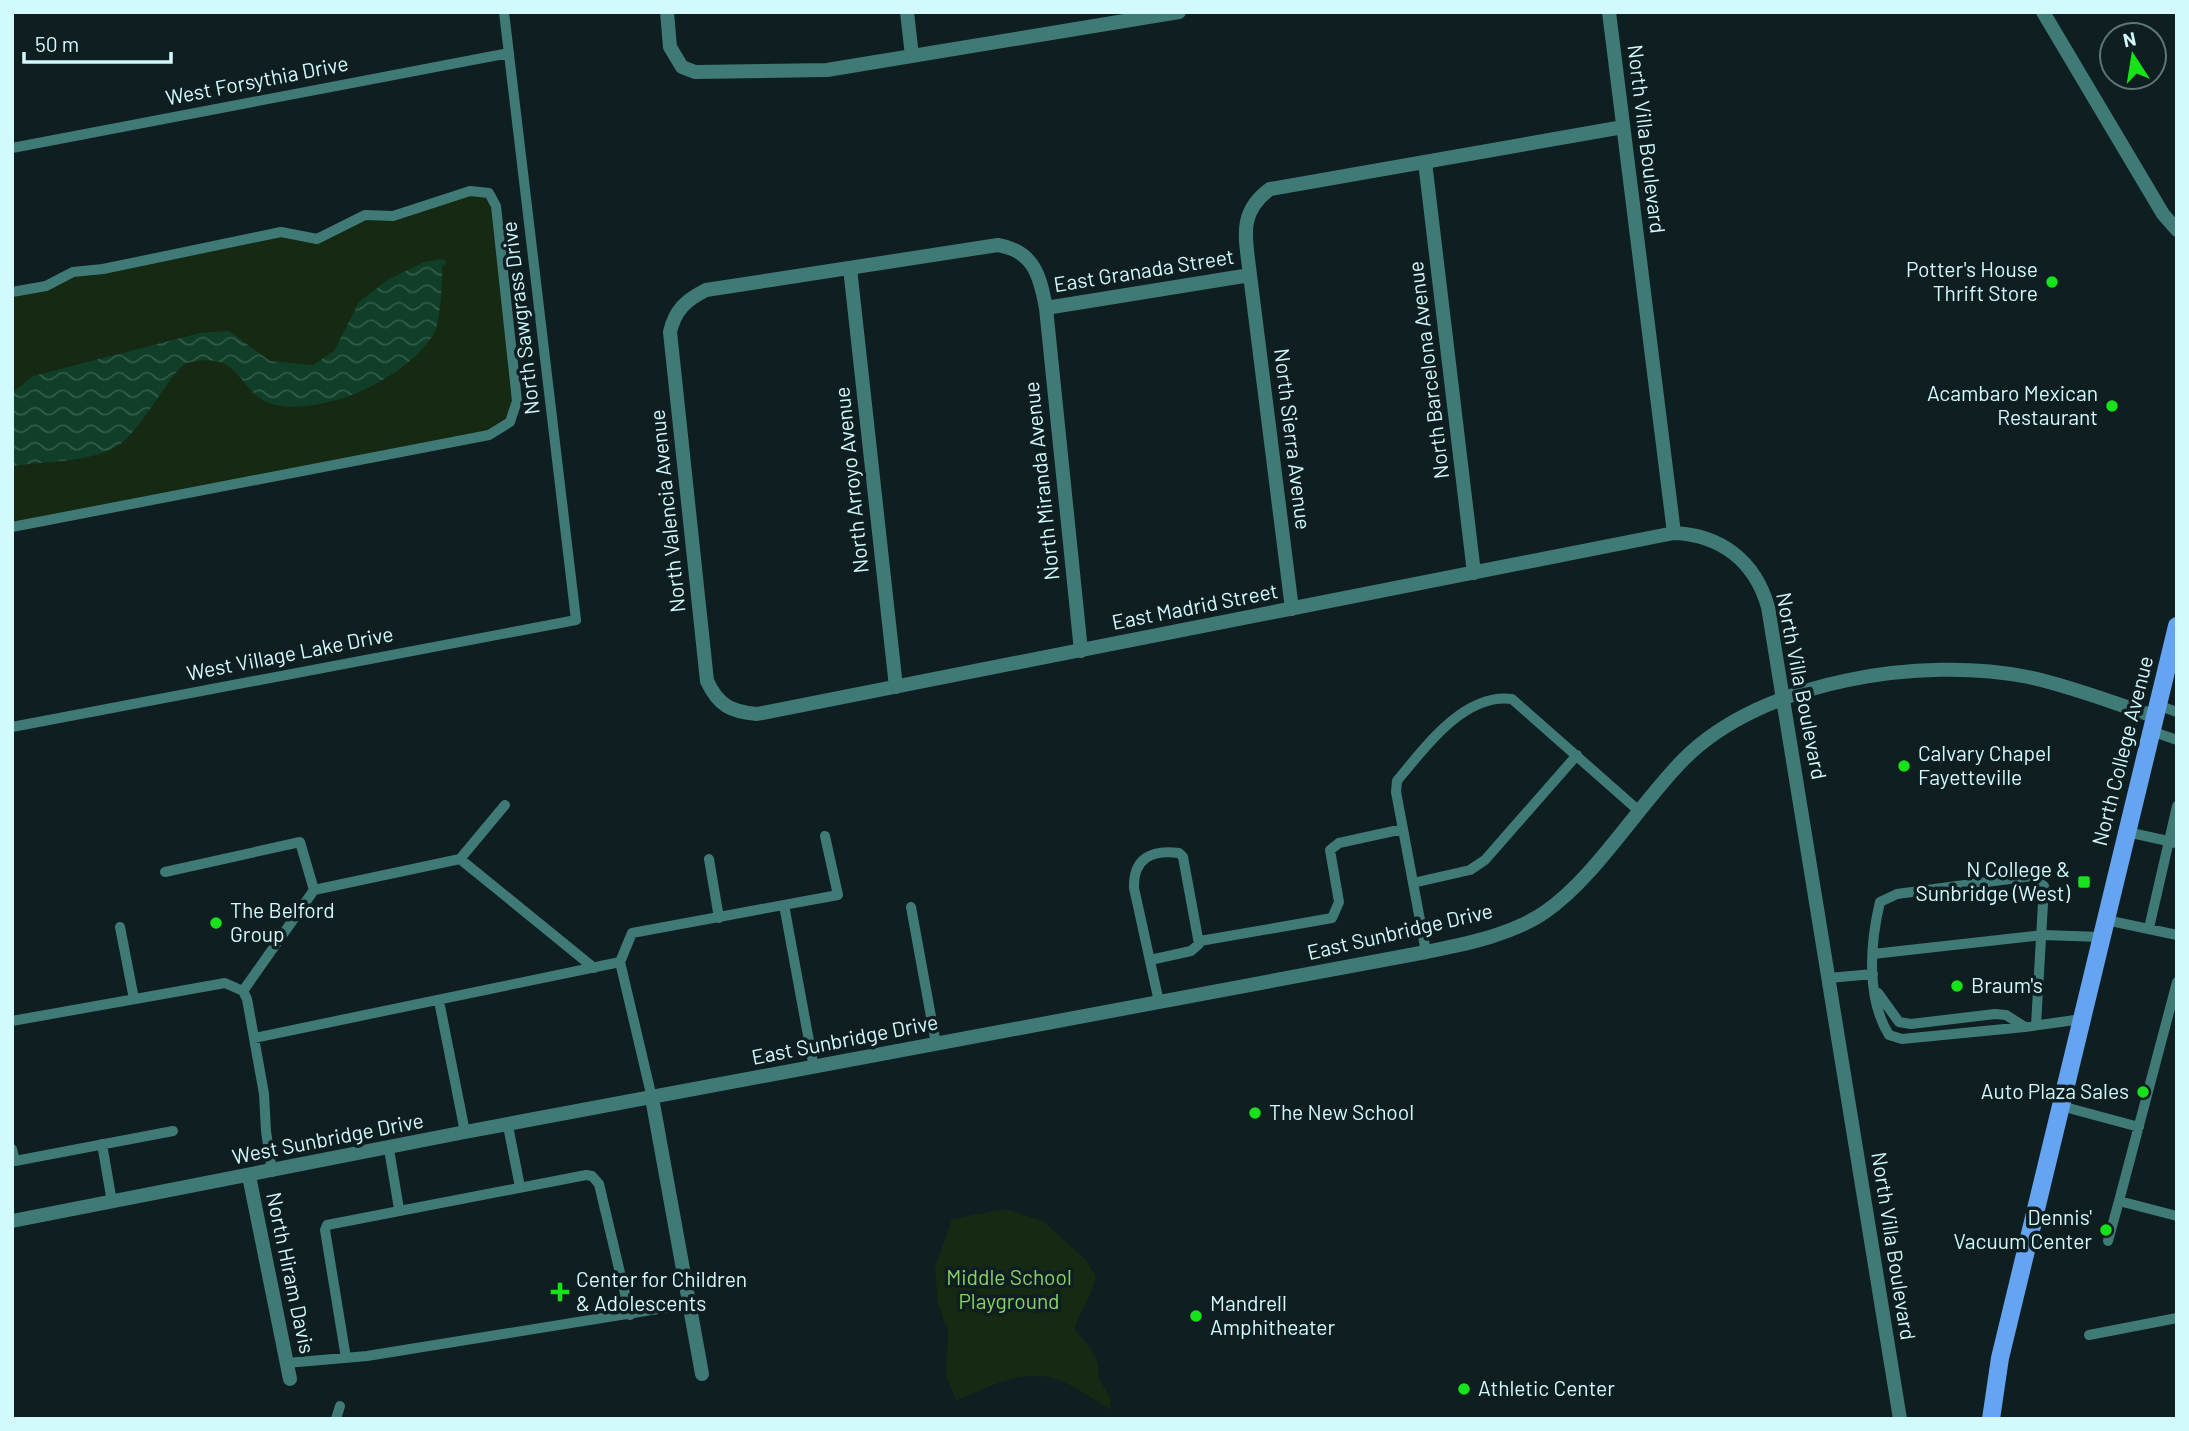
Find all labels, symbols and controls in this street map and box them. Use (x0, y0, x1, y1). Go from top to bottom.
scale bar (24, 21, 172, 65)
north arrow (2098, 21, 2168, 91)
text: N (2121, 26, 2138, 51)
text: 50 m (35, 31, 79, 56)
street label: North Villa Boulevard (1623, 43, 1671, 235)
street label: West Forsythia Drive (163, 50, 350, 110)
street label: North Sawgrass Drive (495, 220, 544, 416)
street label: East Granada Street (1052, 243, 1236, 296)
place label: Potter's House Thrift Store (1906, 256, 2038, 305)
street label: North Barcelona Avenue (1402, 260, 1453, 481)
marker: Potter's House Thrift Store (2044, 274, 2060, 290)
street label: North Sierra Avenue (1270, 347, 1317, 531)
place label: Acambaro Mexican Restaurant (1927, 380, 2098, 429)
street label: North Miranda Avenue (1018, 381, 1063, 582)
street label: North Arroyo Avenue (828, 386, 873, 575)
marker: Acambaro Mexican Restaurant (2104, 398, 2120, 414)
street label: North Valencia Avenue (643, 408, 690, 614)
street label: East Madrid Street (1110, 577, 1280, 634)
street label: North Villa Boulevard (1772, 590, 1833, 781)
street label: West Village Lake Drive (184, 620, 395, 685)
street label: North College Avenue (2086, 653, 2157, 848)
place label: Calvary Chapel Fayetteville (1918, 740, 2051, 789)
marker: Calvary Chapel Fayetteville (1896, 758, 1912, 774)
place label: N College & Sunbridge (West) (1916, 856, 2071, 905)
marker: N College & Sunbridge (West) (2076, 874, 2092, 890)
place label: The Belford Group (230, 897, 335, 946)
street label: East Sunbridge Drive (1305, 897, 1495, 964)
marker: The Belford Group (208, 915, 224, 931)
place label: Braum's (1971, 972, 2043, 997)
marker: Braum's (1949, 978, 1965, 994)
street label: East Sunbridge Drive (749, 1008, 940, 1069)
place label: Auto Plaza Sales (1981, 1078, 2129, 1103)
marker: Auto Plaza Sales (2135, 1084, 2151, 1100)
place label: The New School (1269, 1099, 1414, 1124)
marker: The New School (1247, 1105, 1263, 1121)
street label: West Sunbridge Drive (230, 1107, 426, 1168)
street label: North Villa Boulevard (1867, 1150, 1922, 1342)
street label: North Hiram Davis (262, 1190, 321, 1356)
place label: Dennis' Vacuum Center (1954, 1204, 2092, 1253)
marker: Dennis' Vacuum Center (2098, 1222, 2114, 1238)
park label: Middle School Playground (946, 1264, 1072, 1313)
place label: Center for Children & Adolescents (576, 1266, 747, 1315)
marker: Center for Children & Adolescents (550, 1282, 570, 1302)
place label: Mandrell Amphitheater (1210, 1290, 1335, 1339)
marker: Mandrell Amphitheater (1188, 1308, 1204, 1324)
place label: Athletic Center (1478, 1375, 1615, 1400)
marker: Athletic Center (1456, 1381, 1472, 1397)

